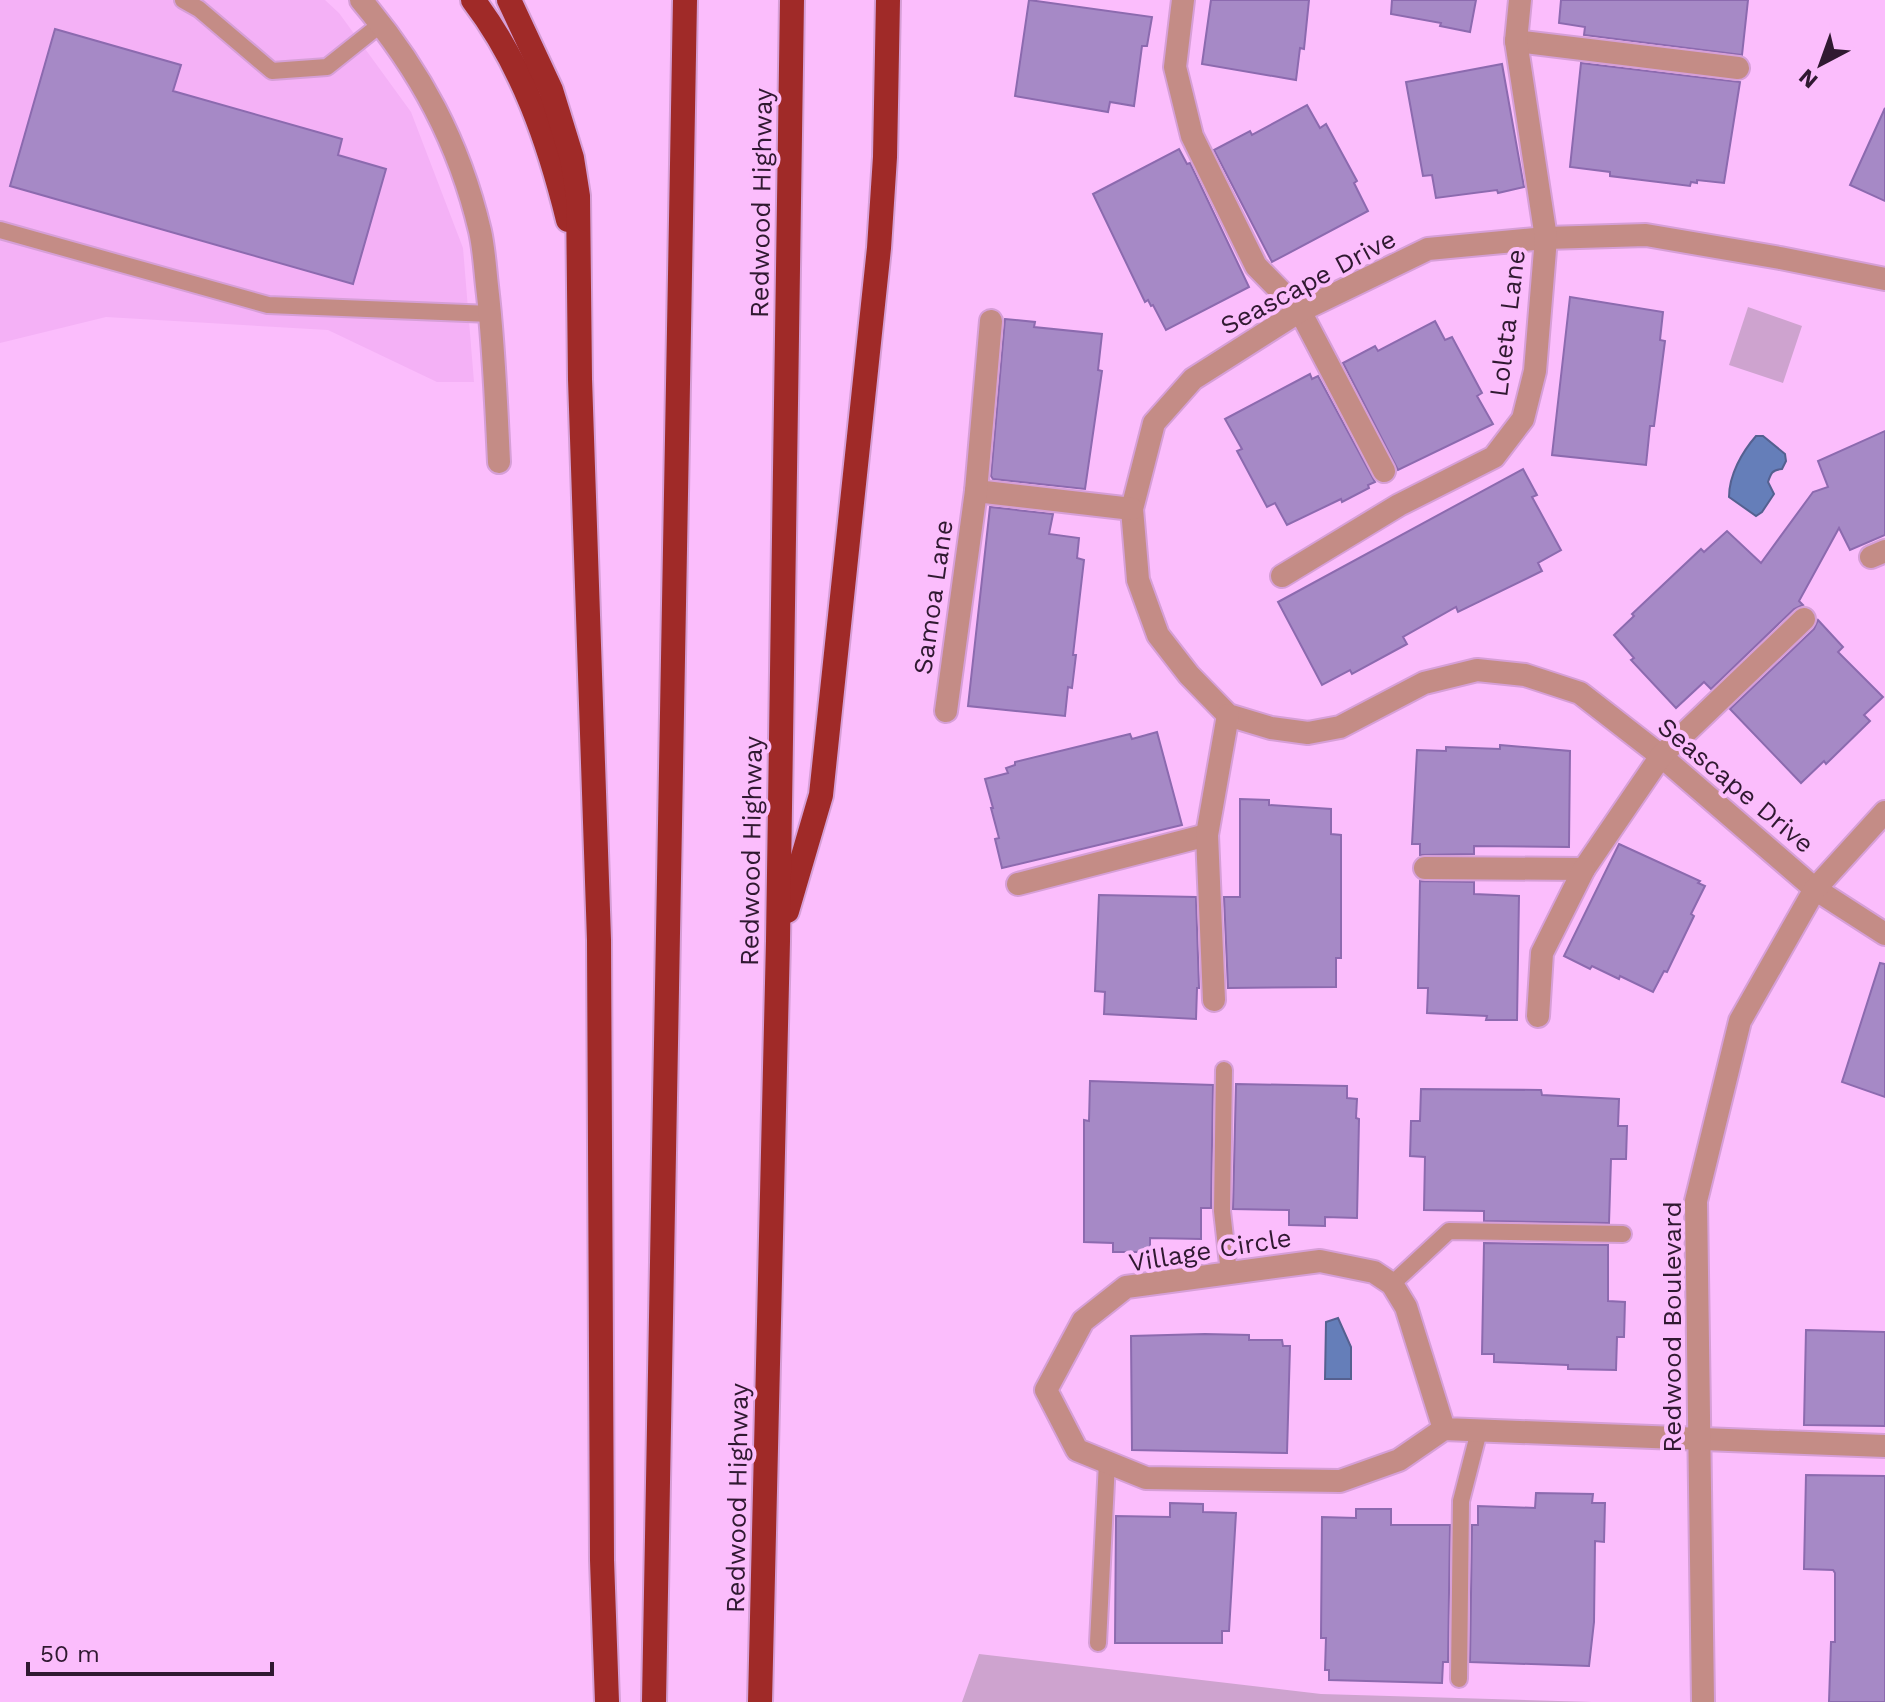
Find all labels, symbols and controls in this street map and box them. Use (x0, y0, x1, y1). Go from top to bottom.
north arrow (1781, 24, 1861, 104)
text: N (1794, 64, 1823, 94)
street label: Redwood Highway (744, 87, 778, 318)
street label: Seascape Drive (1215, 223, 1401, 341)
street label: Loleta Lane (1483, 247, 1531, 399)
street label: Samoa Lane (907, 518, 959, 676)
street label: Seascape Drive (1652, 711, 1820, 859)
street label: Redwood Highway (734, 735, 768, 966)
street label: Redwood Boulevard (1657, 1201, 1687, 1453)
street label: Village Circle (1126, 1222, 1294, 1278)
street label: Redwood Highway (720, 1382, 754, 1613)
scale bar (28, 1626, 272, 1676)
text: 50 m (40, 1640, 100, 1668)

